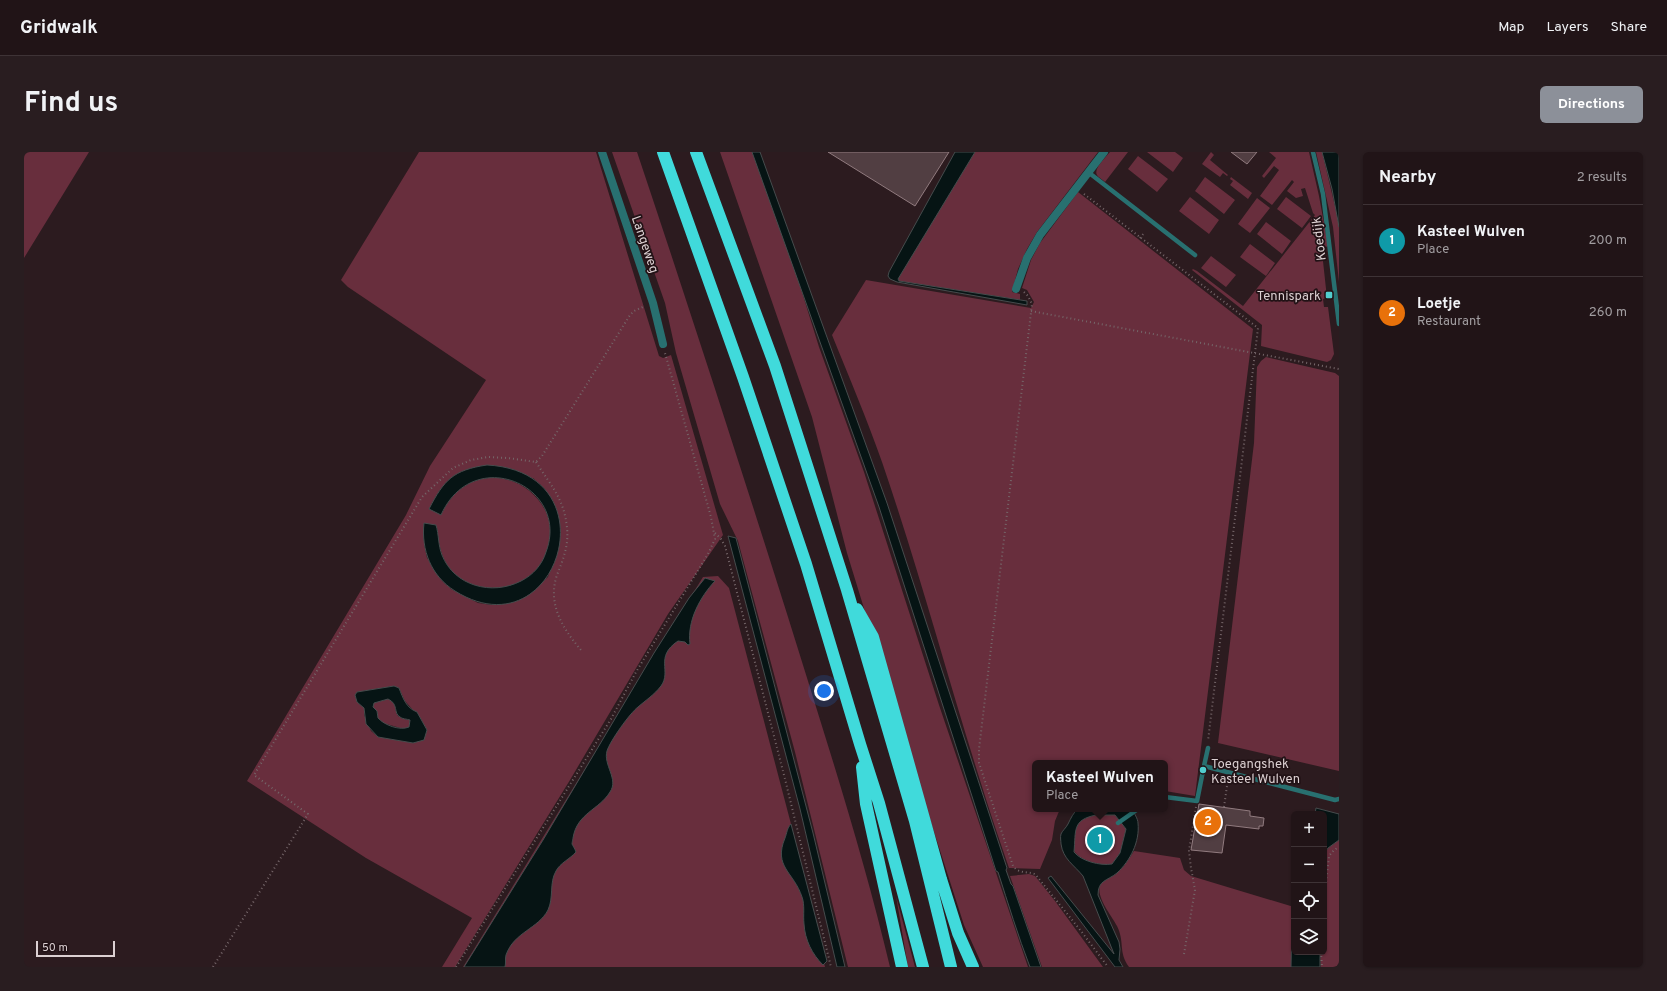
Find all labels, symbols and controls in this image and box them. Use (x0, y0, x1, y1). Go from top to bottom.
text: Gridwalk (20, 16, 98, 40)
text: Map (1498, 19, 1524, 36)
text: Layers (1546, 19, 1588, 36)
text: Share (1610, 19, 1647, 36)
text: Find us (24, 86, 118, 122)
button: Directions (1540, 86, 1643, 123)
text: Nearby (1379, 167, 1436, 189)
text: 2 results (1577, 170, 1627, 186)
street label: Langeweg (627, 214, 661, 275)
street label: Koedijk (1309, 216, 1331, 262)
text: Kasteel Wulven (1417, 223, 1525, 242)
text: 1 (1389, 233, 1395, 249)
text: 200 m (1588, 233, 1627, 249)
text: Place (1417, 242, 1449, 258)
place label: Tennispark (1257, 289, 1321, 305)
marker: Tennispark (1324, 290, 1334, 300)
text: Loetje (1417, 295, 1461, 314)
text: 2 (1388, 305, 1396, 321)
text: 260 m (1589, 305, 1627, 321)
text: Restaurant (1417, 314, 1481, 330)
your location (814, 681, 834, 701)
place label: Toegangshek Kasteel Wulven (1211, 757, 1300, 788)
popup (1032, 760, 1168, 812)
marker: Toegangshek Kasteel Wulven (1198, 765, 1208, 775)
text: Kasteel Wulven (1046, 769, 1154, 788)
text: Place (1046, 788, 1078, 804)
pin: 2 (1195, 807, 1221, 837)
map controls (1291, 811, 1327, 955)
button: + (1291, 811, 1327, 847)
pin: 1 (1087, 825, 1113, 855)
button: − (1291, 847, 1327, 883)
button: locate (1291, 883, 1327, 919)
button: layers (1291, 919, 1327, 955)
scale bar (36, 939, 115, 958)
text: 50 m (42, 941, 68, 955)

